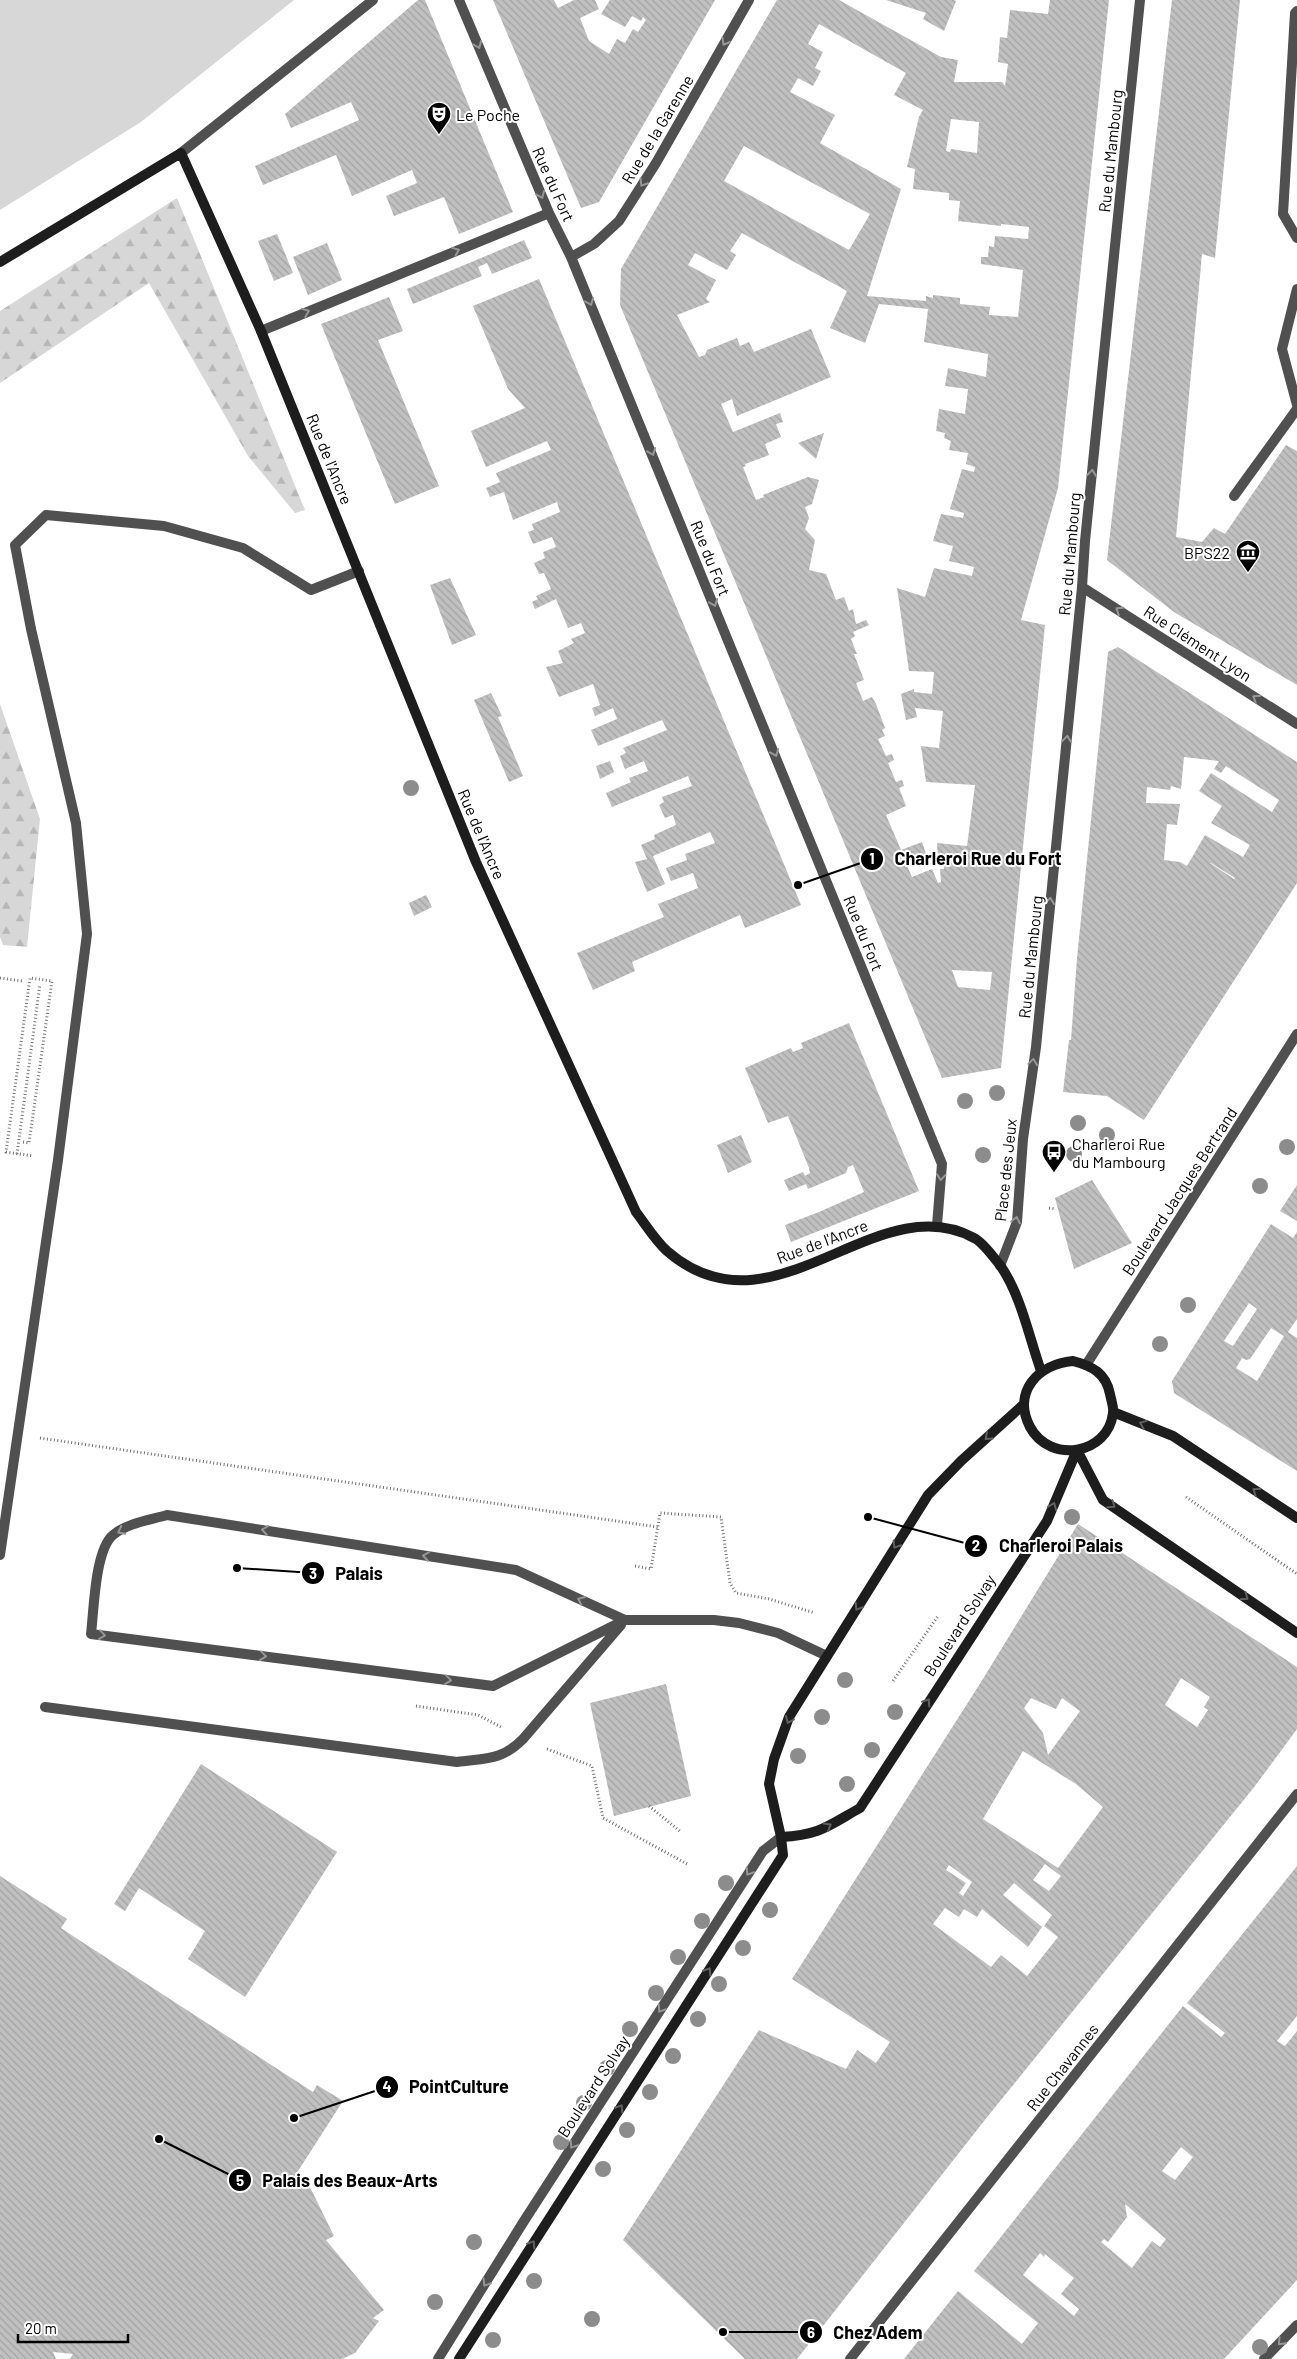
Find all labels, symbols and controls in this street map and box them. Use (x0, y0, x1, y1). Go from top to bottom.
one-way arrow (721, 37, 731, 46)
one-way arrow (472, 40, 483, 49)
street label: Rue de la Garenne (617, 71, 697, 187)
street label: Rue du Mambourg (1094, 89, 1126, 213)
theatre icon: Le Poche (426, 101, 452, 135)
place label: Le Poche (456, 105, 520, 124)
street label: Rue du Fort (529, 144, 579, 224)
one-way arrow (640, 177, 650, 186)
one-way arrow (535, 190, 546, 199)
one-way arrow (451, 247, 460, 257)
one-way arrow (583, 297, 594, 306)
one-way arrow (301, 308, 310, 319)
street label: Rue de l'Ancre (303, 411, 357, 507)
one-way arrow (646, 448, 656, 456)
one-way arrow (1086, 468, 1097, 476)
street label: Rue du Mambourg (1054, 492, 1084, 616)
street label: Rue du Fort (687, 518, 735, 598)
museum icon: BPS22 (1235, 539, 1261, 573)
place label: BPS22 (1184, 543, 1230, 562)
one-way arrow (707, 598, 718, 607)
street label: Rue Clément Lyon (1141, 601, 1255, 685)
one-way arrow (1115, 607, 1124, 617)
one-way arrow (1252, 695, 1262, 704)
one-way arrow (1061, 735, 1072, 743)
one-way arrow (769, 748, 780, 757)
street label: Rue de l'Ancre (454, 786, 510, 882)
callout: Charleroi Rue du Fort (860, 842, 1072, 875)
text: Charleroi Rue du Fort (894, 847, 1062, 869)
text: 1 (869, 849, 875, 867)
street label: Rue du Fort (840, 893, 888, 973)
street label: Rue du Mambourg (1014, 895, 1046, 1019)
one-way arrow (1045, 896, 1056, 904)
one-way arrow (1028, 1058, 1038, 1067)
street label: Boulevard Jacques Bertrand (1117, 1103, 1241, 1279)
street label: Place des Jeux (990, 1117, 1020, 1222)
place label: Charleroi Rue du Mambourg (1072, 1134, 1165, 1171)
bus stop icon: Charleroi Rue du Mambourg (1041, 1139, 1067, 1173)
one-way arrow (936, 1173, 947, 1181)
street label: Rue de l'Ancre (774, 1215, 870, 1267)
one-way arrow (1010, 1215, 1020, 1224)
one-way arrow (1139, 1419, 1148, 1430)
one-way arrow (984, 1431, 993, 1440)
one-way arrow (1253, 1488, 1262, 1497)
one-way arrow (1106, 1499, 1115, 1508)
one-way arrow (1046, 1502, 1057, 1511)
one-way arrow (117, 1525, 126, 1535)
one-way arrow (261, 1526, 270, 1536)
callout: Charleroi Palais (964, 1529, 1133, 1562)
text: Charleroi Palais (999, 1534, 1123, 1556)
text: 2 (972, 1536, 980, 1554)
one-way arrow (893, 1540, 903, 1549)
one-way arrow (421, 1551, 430, 1561)
callout: Palais (300, 1557, 393, 1590)
text: Palais (335, 1562, 383, 1584)
text: 3 (309, 1564, 317, 1582)
street label: Boulevard Solvay (919, 1570, 999, 1679)
one-way arrow (1240, 1591, 1249, 1601)
one-way arrow (577, 1595, 586, 1606)
one-way arrow (854, 1602, 864, 1611)
one-way arrow (98, 1629, 106, 1640)
one-way arrow (259, 1650, 267, 1661)
one-way arrow (444, 1674, 452, 1685)
one-way arrow (921, 1698, 930, 1707)
one-way arrow (784, 1715, 795, 1724)
one-way arrow (823, 1823, 832, 1833)
one-way arrow (746, 1867, 755, 1876)
one-way arrow (702, 1967, 711, 1977)
one-way arrow (658, 2003, 667, 2013)
street label: Rue Chavannes (1022, 2020, 1102, 2114)
street label: Boulevard Solvay (553, 2031, 633, 2140)
callout: PointCulture (374, 2071, 519, 2104)
text: PointCulture (409, 2075, 509, 2097)
text: 4 (382, 2077, 392, 2095)
one-way arrow (614, 2104, 623, 2113)
one-way arrow (570, 2140, 579, 2149)
callout: Palais des Beaux-Arts (227, 2164, 448, 2197)
text: Palais des Beaux-Arts (262, 2169, 438, 2191)
text: 5 (236, 2171, 244, 2189)
one-way arrow (525, 2240, 535, 2249)
one-way arrow (482, 2277, 492, 2286)
scale bar (18, 2312, 128, 2344)
callout: Chez Adem (798, 2316, 933, 2349)
text: 20 m (25, 2319, 57, 2337)
text: Chez Adem (833, 2321, 923, 2343)
text: 6 (807, 2323, 815, 2341)
one-way arrow (1278, 2336, 1287, 2345)

